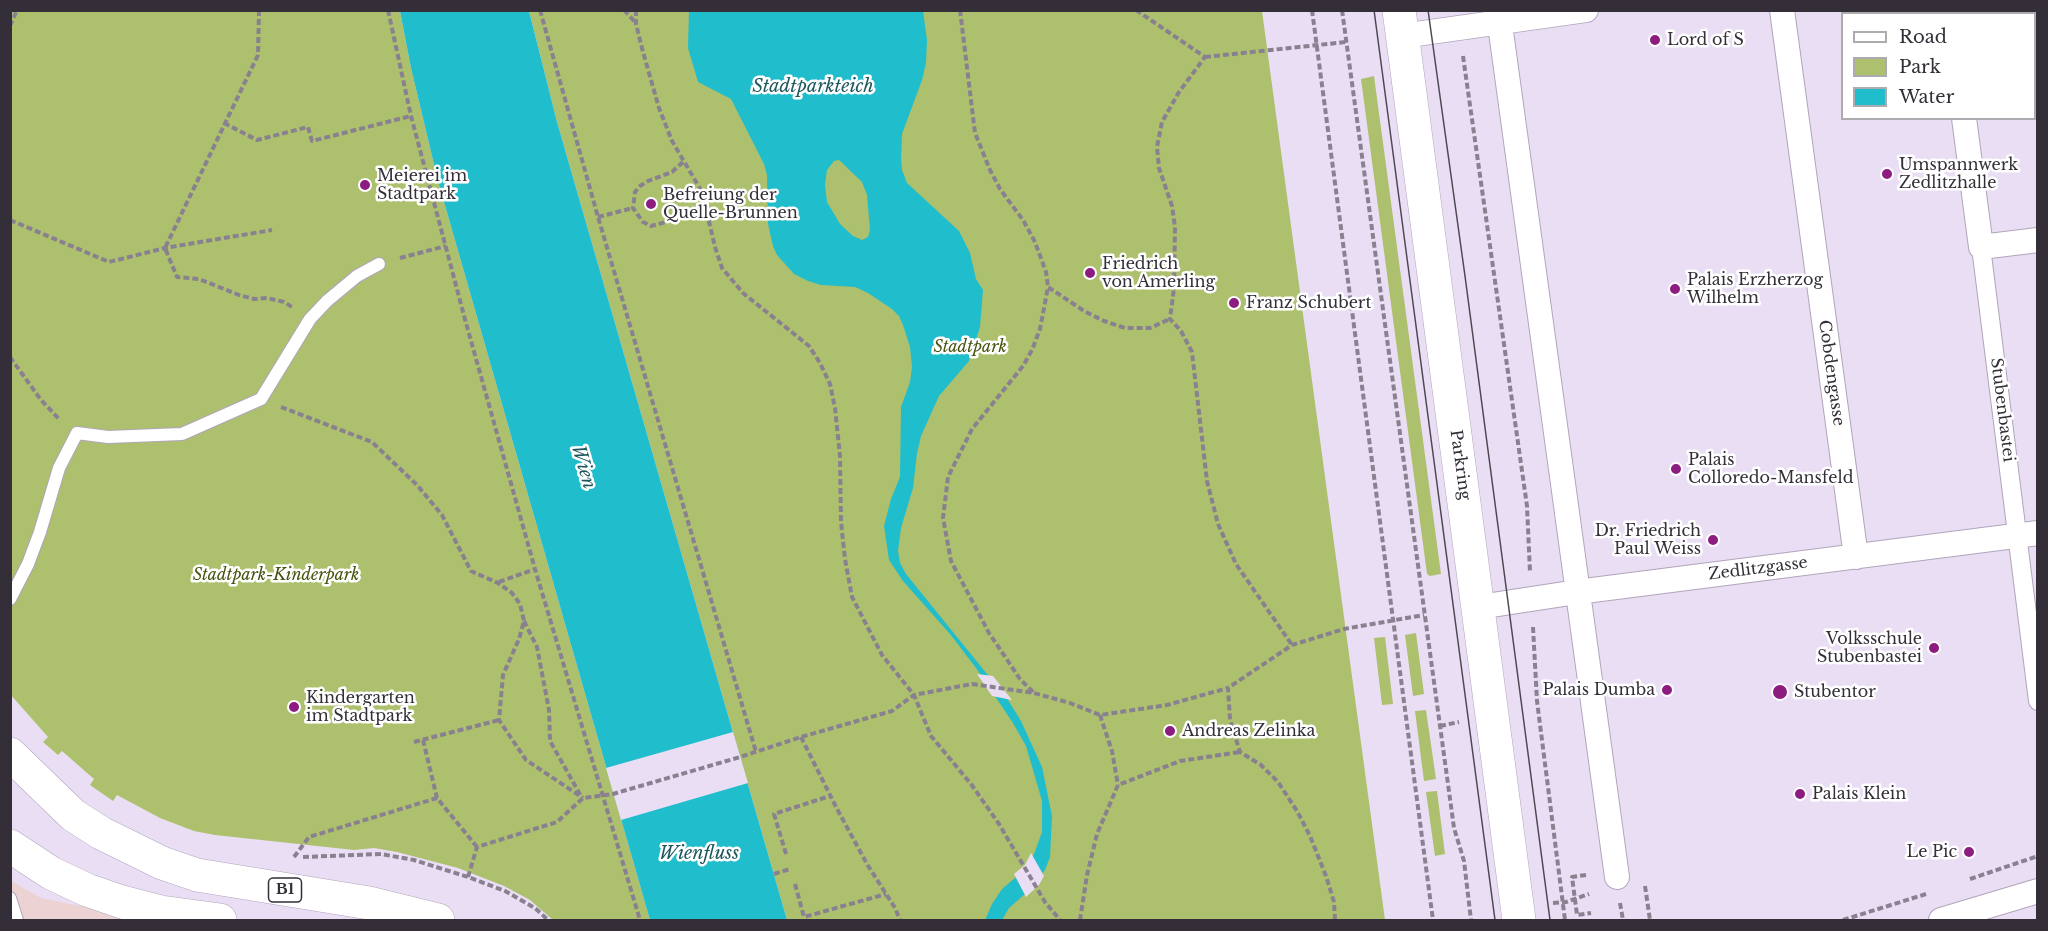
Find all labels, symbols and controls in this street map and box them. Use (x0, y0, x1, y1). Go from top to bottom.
legend (1841, 12, 2036, 120)
text: Road (1899, 26, 1947, 48)
place label: Lord of S (1667, 30, 1744, 50)
marker: Lord of S (1648, 33, 1662, 47)
text: Park (1899, 56, 1941, 78)
water label: Stadtparkteich (752, 76, 874, 98)
text: Water (1899, 86, 1954, 108)
place label: Umspannwerk Zedlitzhalle (1899, 155, 2018, 193)
place label: Meierei im Stadtpark (377, 166, 467, 204)
marker: Umspannwerk Zedlitzhalle (1880, 167, 1894, 181)
marker: Meierei im Stadtpark (358, 178, 372, 192)
place label: Befreiung der Quelle-Brunnen (663, 185, 798, 223)
marker: Befreiung der Quelle-Brunnen (644, 197, 658, 211)
place label: Friedrich von Amerling (1102, 254, 1215, 292)
marker: Friedrich von Amerling (1083, 266, 1097, 280)
place label: Palais Erzherzog Wilhelm (1687, 270, 1823, 308)
marker: Palais Erzherzog Wilhelm (1668, 282, 1682, 296)
place label: Franz Schubert (1246, 293, 1372, 313)
marker: Franz Schubert (1227, 296, 1241, 310)
street label: Cobdengasse (1814, 319, 1848, 427)
park label: Stadtpark (933, 337, 1007, 357)
street label: Stubenbastei (1986, 357, 2018, 463)
street label: Parkring (1446, 429, 1474, 501)
water label: Wien (566, 443, 600, 491)
place label: Palais Colloredo-Mansfeld (1688, 450, 1853, 488)
marker: Palais Colloredo-Mansfeld (1669, 462, 1683, 476)
place label: Dr. Friedrich Paul Weiss (1595, 521, 1701, 559)
marker: Dr. Friedrich Paul Weiss (1706, 533, 1720, 547)
street label: Zedlitzgasse (1707, 553, 1809, 585)
park label: Stadtpark-Kinderpark (193, 565, 359, 585)
place label: Volksschule Stubenbastei (1817, 629, 1922, 667)
marker: Volksschule Stubenbastei (1927, 641, 1941, 655)
place label: Palais Dumba (1543, 680, 1655, 700)
place label: Stubentor (1794, 682, 1876, 702)
marker: Palais Dumba (1660, 683, 1674, 697)
marker: Stubentor (1771, 683, 1789, 701)
place label: Kindergarten im Stadtpark (306, 688, 415, 726)
marker: Kindergarten im Stadtpark (287, 700, 301, 714)
place label: Andreas Zelinka (1182, 721, 1315, 741)
marker: Andreas Zelinka (1163, 724, 1177, 738)
place label: Palais Klein (1812, 784, 1906, 804)
marker: Palais Klein (1793, 787, 1807, 801)
place label: Le Pic (1907, 842, 1957, 862)
water label: Wienfluss (659, 843, 739, 865)
marker: Le Pic (1962, 845, 1976, 859)
road number: B1 (268, 878, 302, 902)

